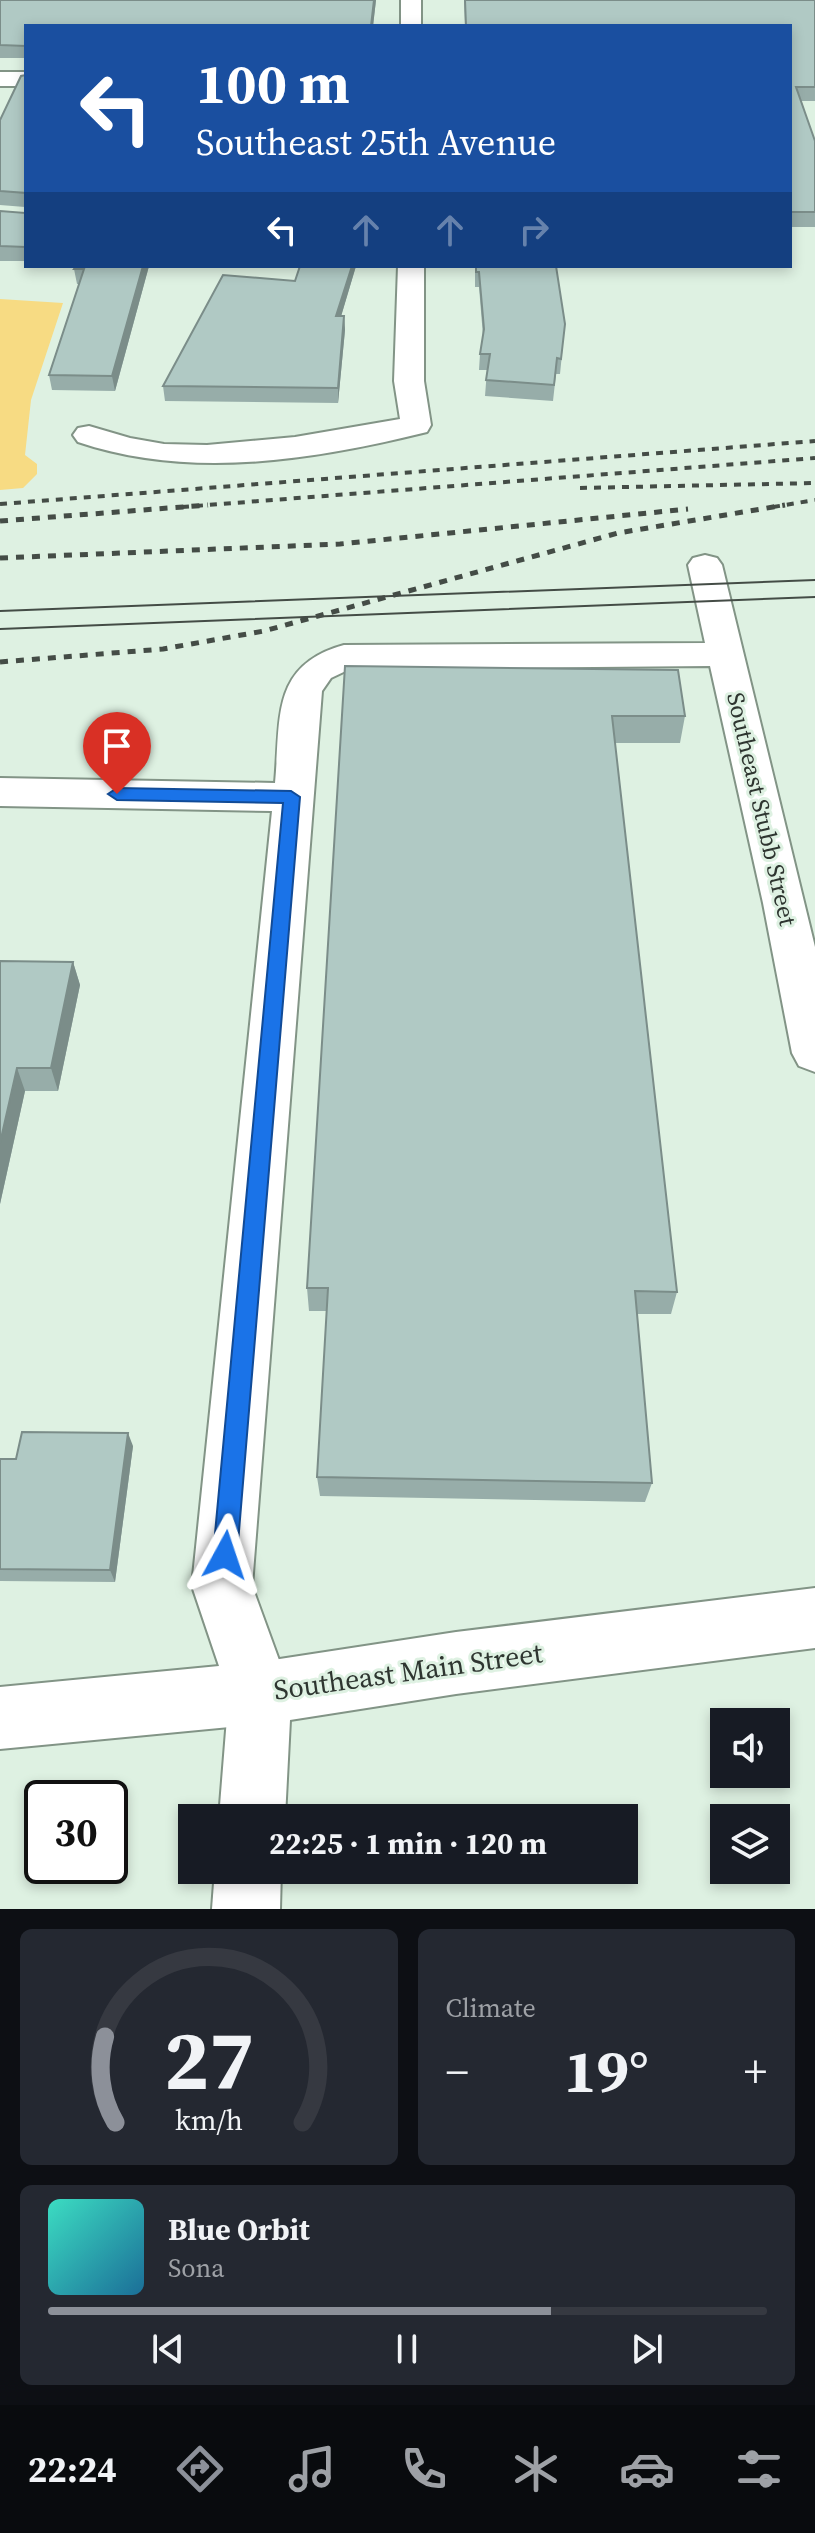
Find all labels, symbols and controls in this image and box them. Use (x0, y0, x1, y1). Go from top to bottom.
text: 100 m (196, 45, 350, 122)
icon: left (64, 56, 168, 160)
text: Southeast 25th Avenue (196, 118, 556, 167)
icon: left (260, 208, 304, 252)
icon: ahead (344, 208, 388, 252)
icon: ahead (428, 208, 472, 252)
icon: right (512, 208, 556, 252)
street label: Southeast Stubb Street (719, 689, 805, 929)
pin (83, 712, 151, 794)
icon: arrive (95, 724, 139, 768)
position arrow (183, 1513, 267, 1597)
street label: Southeast Main Street (271, 1633, 546, 1709)
map controls (710, 1708, 790, 1884)
button: sound (710, 1708, 790, 1788)
speed limit sign: 30 (24, 1780, 128, 1884)
button: layers (710, 1804, 790, 1884)
text: 22:25 · 1 min · 120 m (269, 1823, 547, 1864)
text: Climate (446, 1990, 536, 2026)
text: 27 (164, 2003, 254, 2117)
text: 19° (564, 2030, 649, 2112)
text: − (446, 2041, 469, 2102)
text: + (744, 2041, 767, 2102)
text: km/h (175, 2100, 243, 2140)
text: Blue Orbit (168, 2209, 310, 2250)
text: Sona (168, 2250, 225, 2286)
icon: previous (146, 2327, 190, 2371)
icon: pause (385, 2327, 429, 2371)
icon: next (625, 2327, 669, 2371)
icon: directions (172, 2441, 228, 2497)
icon: music (284, 2441, 340, 2497)
icon: phone (396, 2441, 452, 2497)
icon: climate (508, 2441, 564, 2497)
icon: car (619, 2441, 675, 2497)
icon: filters (731, 2441, 787, 2497)
text: 22:24 (28, 2445, 117, 2494)

